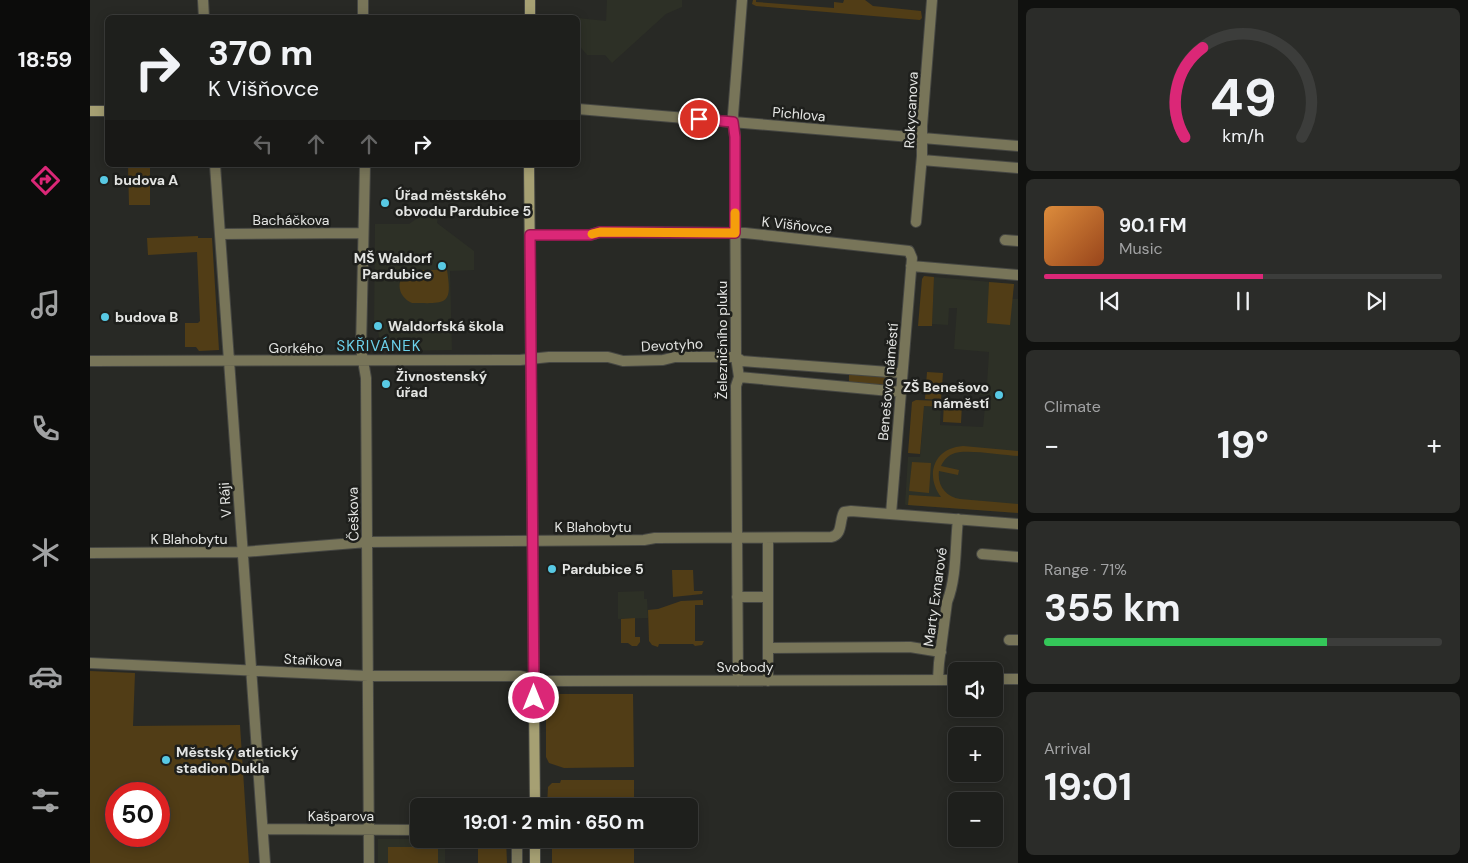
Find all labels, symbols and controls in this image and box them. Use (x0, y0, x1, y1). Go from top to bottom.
text: 370 m (208, 30, 313, 76)
icon: right (125, 35, 190, 100)
text: 18:59 (18, 45, 72, 74)
text: 49 (1210, 64, 1276, 132)
street label: Rokycanova (900, 71, 922, 149)
text: K Višňovce (208, 74, 319, 103)
pin (678, 98, 720, 140)
street label: Pichlova (772, 103, 826, 125)
icon: arrive (685, 105, 713, 133)
text: km/h (1222, 124, 1264, 148)
icon: left (249, 130, 277, 158)
icon: ahead (302, 130, 330, 158)
icon: ahead (355, 130, 383, 158)
icon: right (408, 130, 436, 158)
icon: directions (28, 163, 63, 198)
place label: budova A (114, 171, 178, 189)
marker: budova A (98, 174, 110, 186)
place label: Úřad městského obvodu Pardubice 5 (395, 186, 531, 220)
marker: Úřad městského obvodu Pardubice 5 (379, 197, 391, 209)
street label: Bacháčkova (253, 211, 329, 229)
street label: K Višňovce (761, 212, 833, 238)
text: 90.1 FM (1119, 213, 1187, 238)
text: Music (1119, 238, 1163, 259)
place label: MŠ Waldorf Pardubice (354, 249, 432, 283)
marker: MŠ Waldorf Pardubice (436, 260, 448, 272)
street label: Železničního pluku (713, 281, 731, 399)
icon: music (28, 287, 63, 322)
icon: previous (1096, 287, 1124, 315)
icon: pause (1229, 287, 1257, 315)
icon: next (1362, 287, 1390, 315)
place label: budova B (115, 308, 178, 326)
marker: budova B (99, 311, 111, 323)
place label: Waldorfská škola (388, 317, 504, 335)
marker: Waldorfská škola (372, 320, 384, 332)
street label: Benešovo náměstí (874, 322, 902, 441)
street label: Devotyho (641, 334, 703, 356)
district label: SKŘIVÁNEK (336, 336, 422, 356)
street label: Gorkého (269, 339, 323, 357)
place label: Živnostenský úřad (396, 367, 488, 401)
marker: Živnostenský úřad (380, 378, 392, 390)
place label: ZŠ Benešovo náměstí (903, 378, 989, 412)
marker: ZŠ Benešovo náměstí (993, 389, 1005, 401)
text: Climate (1044, 396, 1101, 417)
icon: phone (28, 411, 63, 446)
text: 19° (1217, 420, 1269, 470)
text: − (1044, 427, 1059, 464)
text: + (1427, 427, 1442, 464)
street label: V Ráji (215, 482, 235, 518)
street label: Češkova (344, 487, 362, 541)
street label: K Blahobytu (555, 518, 631, 536)
street label: K Blahobytu (151, 530, 227, 548)
icon: climate (28, 535, 63, 570)
street label: Marty Exnarové (919, 546, 951, 648)
text: Range · 71% (1044, 559, 1127, 580)
place label: Pardubice 5 (562, 560, 644, 578)
marker: Pardubice 5 (546, 563, 558, 575)
text: 355 km (1044, 583, 1181, 633)
street label: Staňkova (283, 649, 343, 671)
street label: Svobody (716, 658, 774, 676)
icon: car (28, 659, 63, 694)
map controls (948, 662, 1003, 847)
button: sound (948, 662, 1003, 717)
position arrow (507, 671, 559, 723)
button: + (948, 727, 1003, 782)
text: Arrival (1044, 738, 1091, 759)
place label: Městský atletický stadion Dukla (176, 743, 299, 777)
marker: Městský atletický stadion Dukla (160, 754, 172, 766)
text: 19:01 (1044, 762, 1132, 812)
speed limit sign: 50 (105, 782, 170, 847)
icon: filters (28, 783, 63, 818)
button: − (948, 792, 1003, 847)
street label: Kašparova (308, 807, 374, 825)
text: 19:01 · 2 min · 650 m (464, 810, 644, 835)

